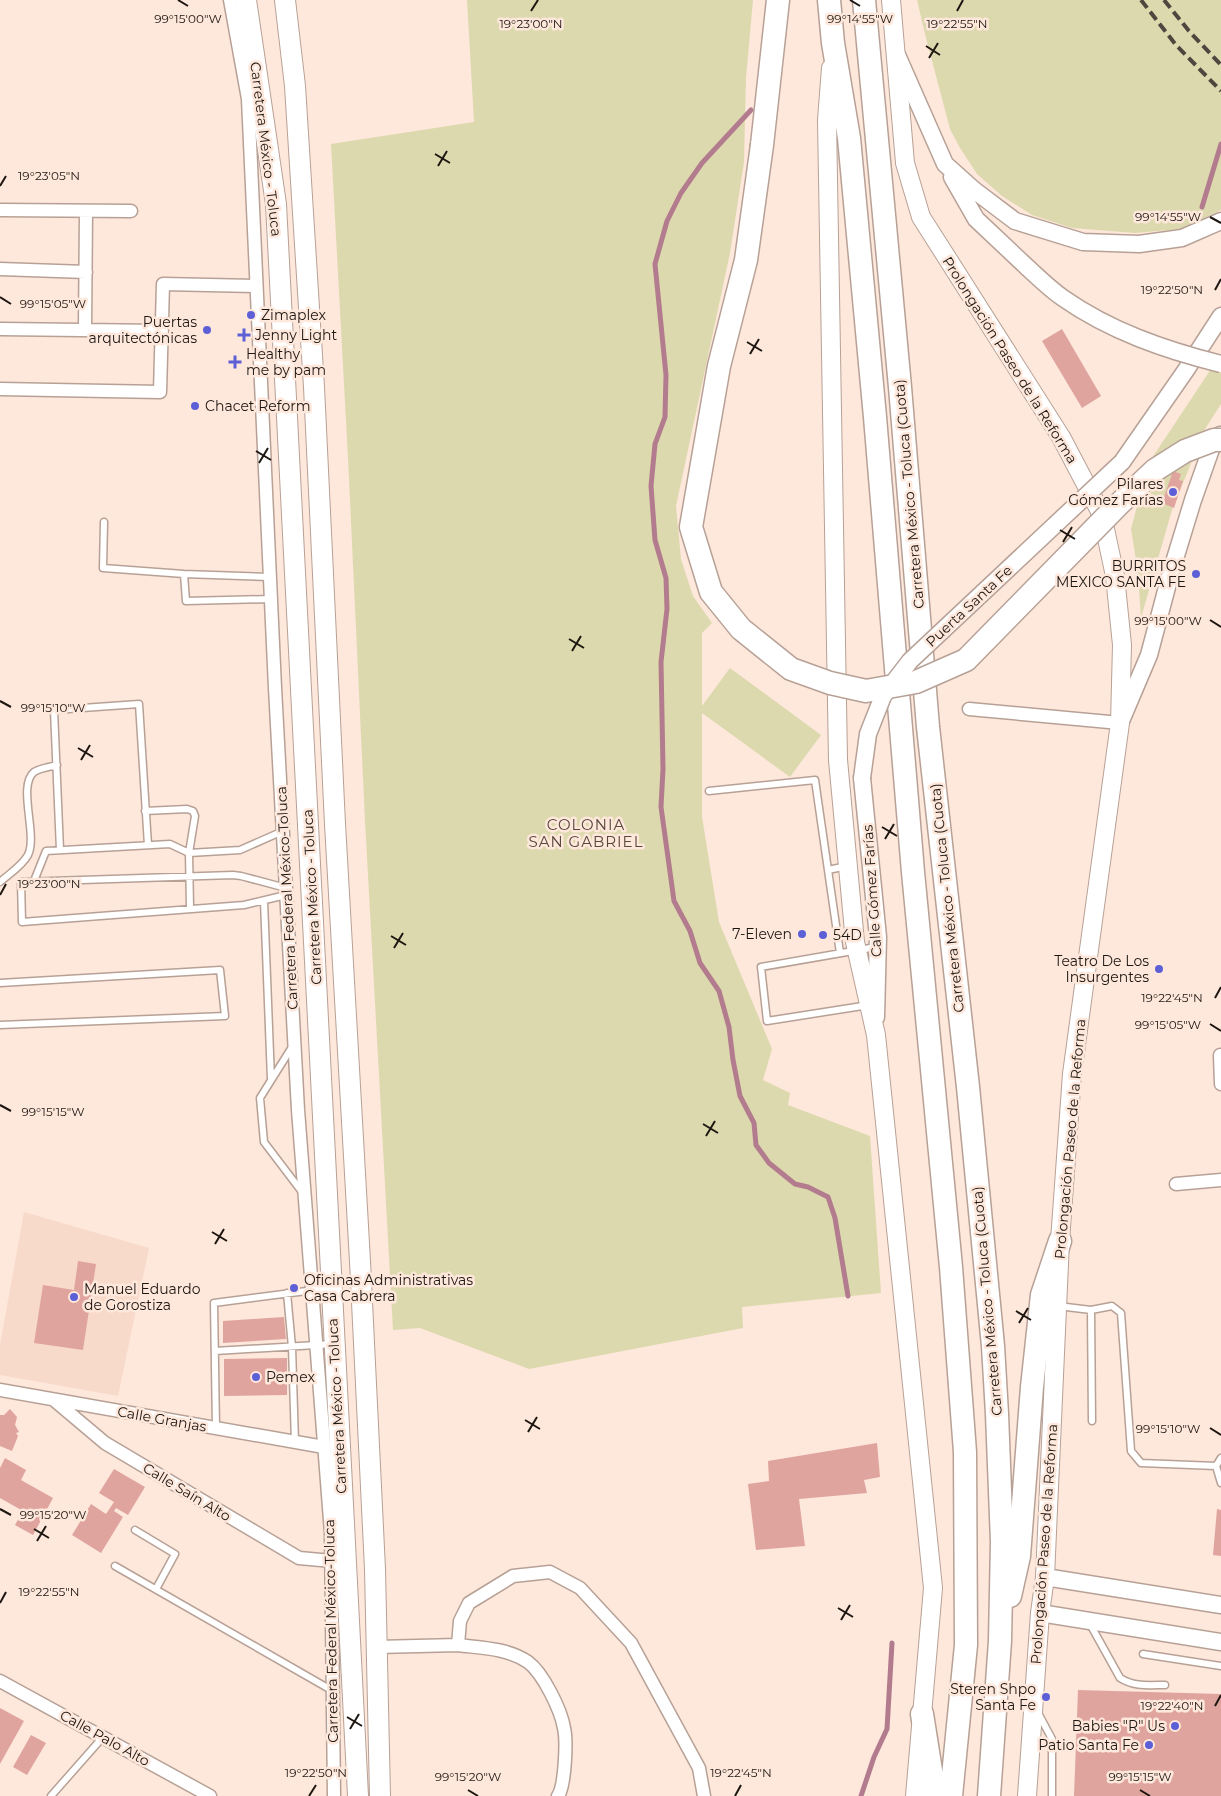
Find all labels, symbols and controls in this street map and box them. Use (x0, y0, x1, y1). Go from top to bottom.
text: 99°15'00"W (154, 11, 222, 26)
text: 99°14'55"W (827, 11, 893, 26)
text: 19°23'00"N (499, 16, 563, 31)
text: 19°22'55"N (927, 16, 987, 31)
street label: Carretera México - Toluca (246, 61, 286, 237)
text: 19°23'05"N (18, 168, 80, 183)
text: 99°14'55"W (1135, 209, 1201, 224)
street label: Prolongación Paseo de la Reforma (939, 253, 1081, 467)
text: 19°22'50"N (1141, 282, 1203, 297)
text: 99°15'05"W (20, 296, 86, 311)
place label: Zimaplex (261, 306, 326, 324)
marker: Zimaplex (245, 309, 257, 321)
place label: Puertas arquitectónicas (89, 313, 197, 347)
marker: Puertas arquitectónicas (201, 324, 213, 336)
place label: Jenny Light (254, 326, 337, 344)
marker: Jenny Light (237, 328, 251, 342)
place label: Healthy me by pam (246, 345, 326, 379)
marker: Healthy me by pam (228, 355, 242, 369)
street label: Carretera México - Toluca (Cuota) (890, 379, 928, 609)
place label: Chacet Reform (205, 397, 311, 415)
marker: Chacet Reform (189, 400, 201, 412)
place label: Pilares Gómez Farías (1068, 475, 1163, 509)
marker: Pilares Gómez Farías (1167, 486, 1179, 498)
place label: BURRITOS MEXICO SANTA FE (1056, 557, 1186, 591)
street label: Puerta Santa Fe (922, 561, 1016, 651)
marker: BURRITOS MEXICO SANTA FE (1190, 568, 1202, 580)
text: 99°15'00"W (1134, 613, 1202, 628)
text: 99°15'10"W (21, 700, 85, 715)
street label: Carretera México - Toluca (Cuota) (926, 783, 968, 1013)
street label: Carretera Federal México-Toluca (272, 786, 302, 1010)
street label: Carretera México - Toluca (298, 809, 326, 985)
district label: COLONIA SAN GABRIEL (528, 815, 644, 851)
street label: Calle Gómez Farías (858, 824, 886, 958)
text: 19°23'00"N (17, 876, 81, 891)
place label: 7-Eleven (732, 925, 792, 943)
place label: 54D (833, 926, 862, 944)
marker: 7-Eleven (796, 928, 808, 940)
marker: 54D (817, 929, 829, 941)
place label: Teatro De Los Insurgentes (1054, 952, 1149, 986)
marker: Teatro De Los Insurgentes (1153, 963, 1165, 975)
text: 19°22'45"N (1141, 990, 1203, 1005)
text: 99°15'05"W (1135, 1017, 1201, 1032)
street label: Prolongación Paseo de la Reforma (1051, 1018, 1089, 1260)
text: 99°15'15"W (21, 1104, 85, 1119)
street label: Carretera México - Toluca (Cuota) (968, 1186, 1006, 1416)
place label: Oficinas Administrativas Casa Cabrera (304, 1271, 473, 1305)
place label: Manuel Eduardo de Gorostiza (84, 1280, 201, 1314)
marker: Oficinas Administrativas Casa Cabrera (288, 1282, 300, 1294)
marker: Manuel Eduardo de Gorostiza (68, 1291, 80, 1303)
street label: Carretera México - Toluca (323, 1318, 351, 1494)
place label: Pemex (266, 1368, 315, 1386)
marker: Pemex (250, 1371, 262, 1383)
street label: Calle Granjas (116, 1402, 208, 1436)
text: 99°15'10"W (1136, 1421, 1200, 1436)
street label: Prolongación Paseo de la Reforma (1027, 1423, 1061, 1665)
street label: Calle Saín Alto (140, 1459, 234, 1525)
text: 99°15'20"W (20, 1507, 86, 1522)
street label: Carretera Federal México-Toluca (320, 1519, 342, 1743)
text: 19°22'55"N (19, 1584, 79, 1599)
place label: Steren Shpo Santa Fe (950, 1680, 1036, 1714)
marker: Steren Shpo Santa Fe (1040, 1691, 1052, 1703)
text: 19°22'40"N (1141, 1698, 1203, 1713)
street label: Calle Palo Alto (57, 1706, 153, 1770)
place label: Babies "R" Us (1072, 1717, 1165, 1735)
marker: Babies "R" Us (1169, 1720, 1181, 1732)
place label: Patio Santa Fe (1038, 1736, 1139, 1754)
marker: Patio Santa Fe (1143, 1739, 1155, 1751)
text: 19°22'50"N (285, 1765, 347, 1780)
text: 19°22'45"N (710, 1765, 772, 1780)
text: 99°15'20"W (435, 1769, 501, 1784)
text: 99°15'15"W (1108, 1769, 1172, 1784)

